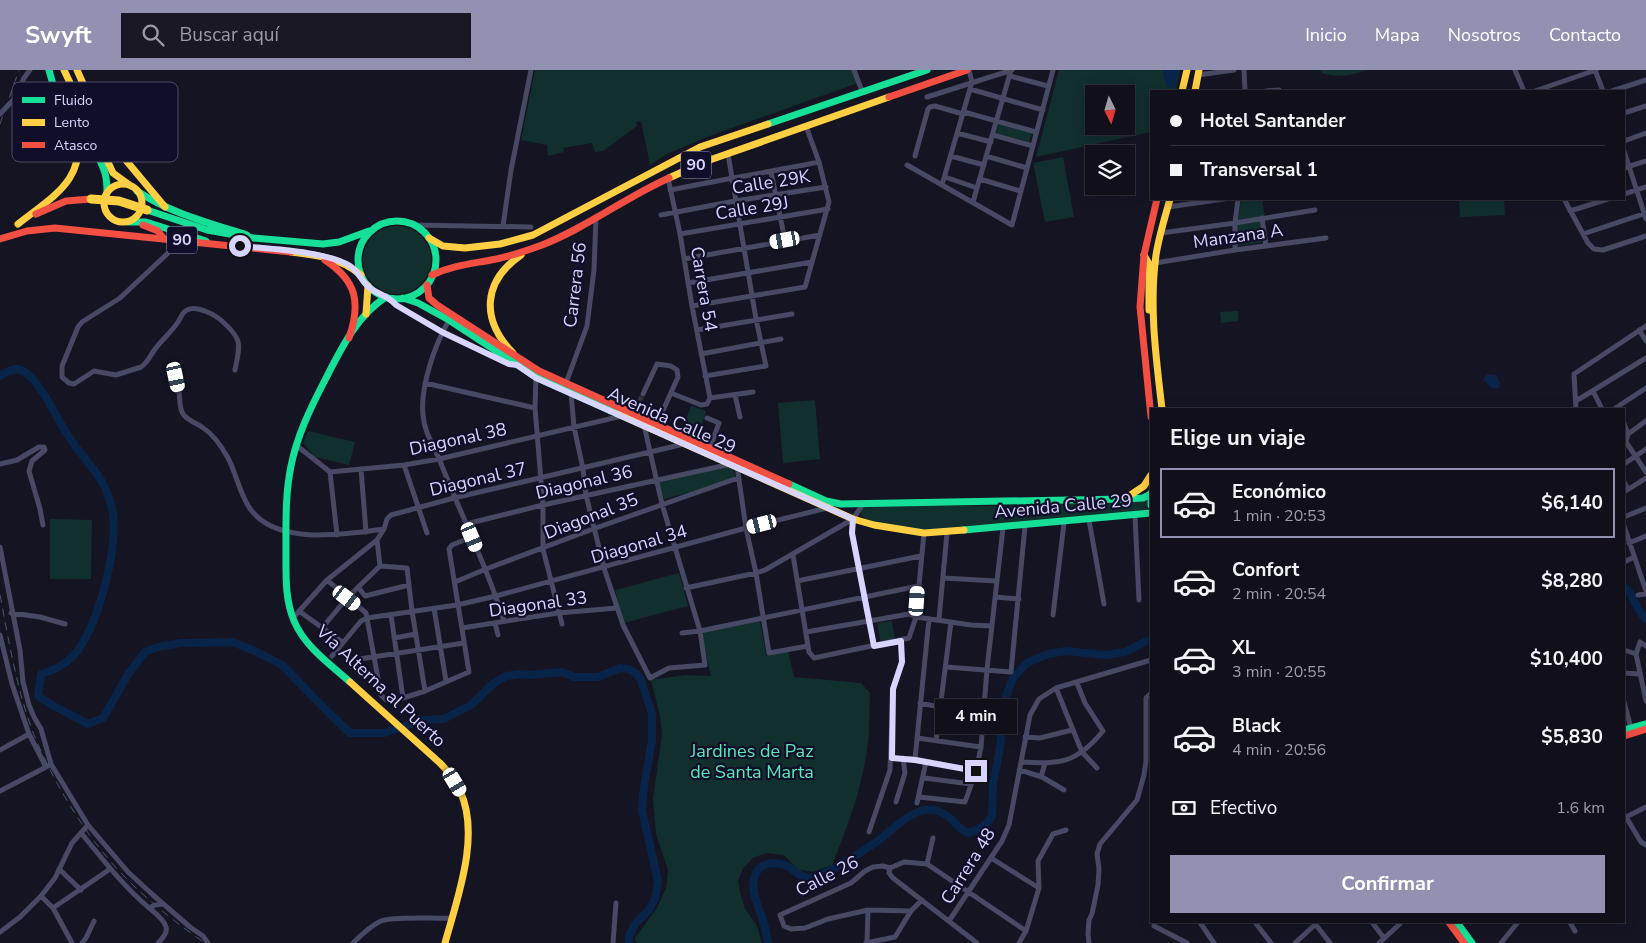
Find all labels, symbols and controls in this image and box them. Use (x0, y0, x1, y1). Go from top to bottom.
search box (121, 13, 471, 58)
text: Swyft (25, 19, 91, 51)
icon: search (139, 21, 167, 49)
text: Buscar aquí (179, 22, 279, 48)
text: Inicio (1305, 23, 1347, 47)
text: Mapa (1375, 23, 1420, 47)
text: Nosotros (1448, 23, 1521, 47)
text: Contacto (1549, 23, 1621, 47)
legend (12, 82, 178, 162)
north arrow (1085, 85, 1135, 135)
map controls (1085, 85, 1135, 195)
text: Fluido (54, 91, 93, 110)
text: Hotel Santander (1200, 108, 1346, 134)
text: Lento (54, 113, 90, 132)
text: Atasco (54, 136, 97, 155)
button: layers (1085, 145, 1135, 195)
road number: 90 (681, 152, 711, 178)
text: Transversal 1 (1200, 157, 1318, 183)
street label: Calle 29K (730, 164, 813, 200)
street label: Calle 29J (714, 190, 790, 226)
street label: Manzana A (1192, 218, 1284, 254)
road number: 90 (167, 226, 197, 254)
car (768, 230, 801, 250)
route start (229, 235, 251, 257)
street label: Carrera 56 (558, 241, 592, 329)
street label: Carrera 54 (685, 245, 723, 334)
car (165, 361, 186, 393)
street label: Avenida Calle 29 (604, 381, 740, 459)
street label: Diagonal 38 (407, 417, 509, 461)
text: Elige un viaje (1170, 423, 1305, 453)
street label: Diagonal 37 (427, 456, 529, 502)
street label: Diagonal 36 (533, 459, 635, 505)
text: Económico (1232, 479, 1326, 505)
icon: car (1172, 481, 1217, 526)
street label: Diagonal 35 (541, 487, 641, 545)
street label: Avenida Calle 29 (993, 488, 1133, 524)
text: $6,140 (1541, 490, 1603, 516)
text: 1 min · 20:53 (1232, 505, 1326, 527)
car (745, 513, 778, 535)
street label: Diagonal 34 (588, 519, 690, 569)
car (459, 520, 484, 554)
text: Confort (1232, 557, 1299, 583)
icon: car (1172, 559, 1217, 604)
text: $8,280 (1541, 568, 1603, 594)
car (330, 583, 363, 613)
text: 2 min · 20:54 (1232, 583, 1326, 605)
street label: Diagonal 33 (487, 585, 589, 623)
car (908, 586, 925, 616)
street label: Vía Alterna al Puerto (310, 619, 451, 752)
text: XL (1232, 635, 1255, 661)
icon: car (1172, 637, 1217, 682)
text: $10,400 (1530, 646, 1603, 672)
text: 3 min · 20:55 (1232, 661, 1326, 683)
callout: 4 min (935, 698, 1017, 734)
text: 4 min (955, 705, 997, 727)
text: Black (1232, 713, 1281, 739)
icon: car (1172, 715, 1217, 760)
text: $5,830 (1541, 724, 1603, 750)
park label: Jardines de Paz de Santa Marta (690, 739, 814, 784)
text: 4 min · 20:56 (1232, 739, 1326, 761)
route end (965, 760, 987, 782)
car (440, 765, 469, 799)
icon: cash (1170, 794, 1198, 822)
text: Efectivo (1210, 795, 1277, 821)
text: 1.6 km (1556, 797, 1605, 819)
street label: Carrera 48 (935, 823, 1001, 909)
street label: Calle 26 (791, 850, 863, 902)
button: Confirmar (1170, 855, 1605, 913)

